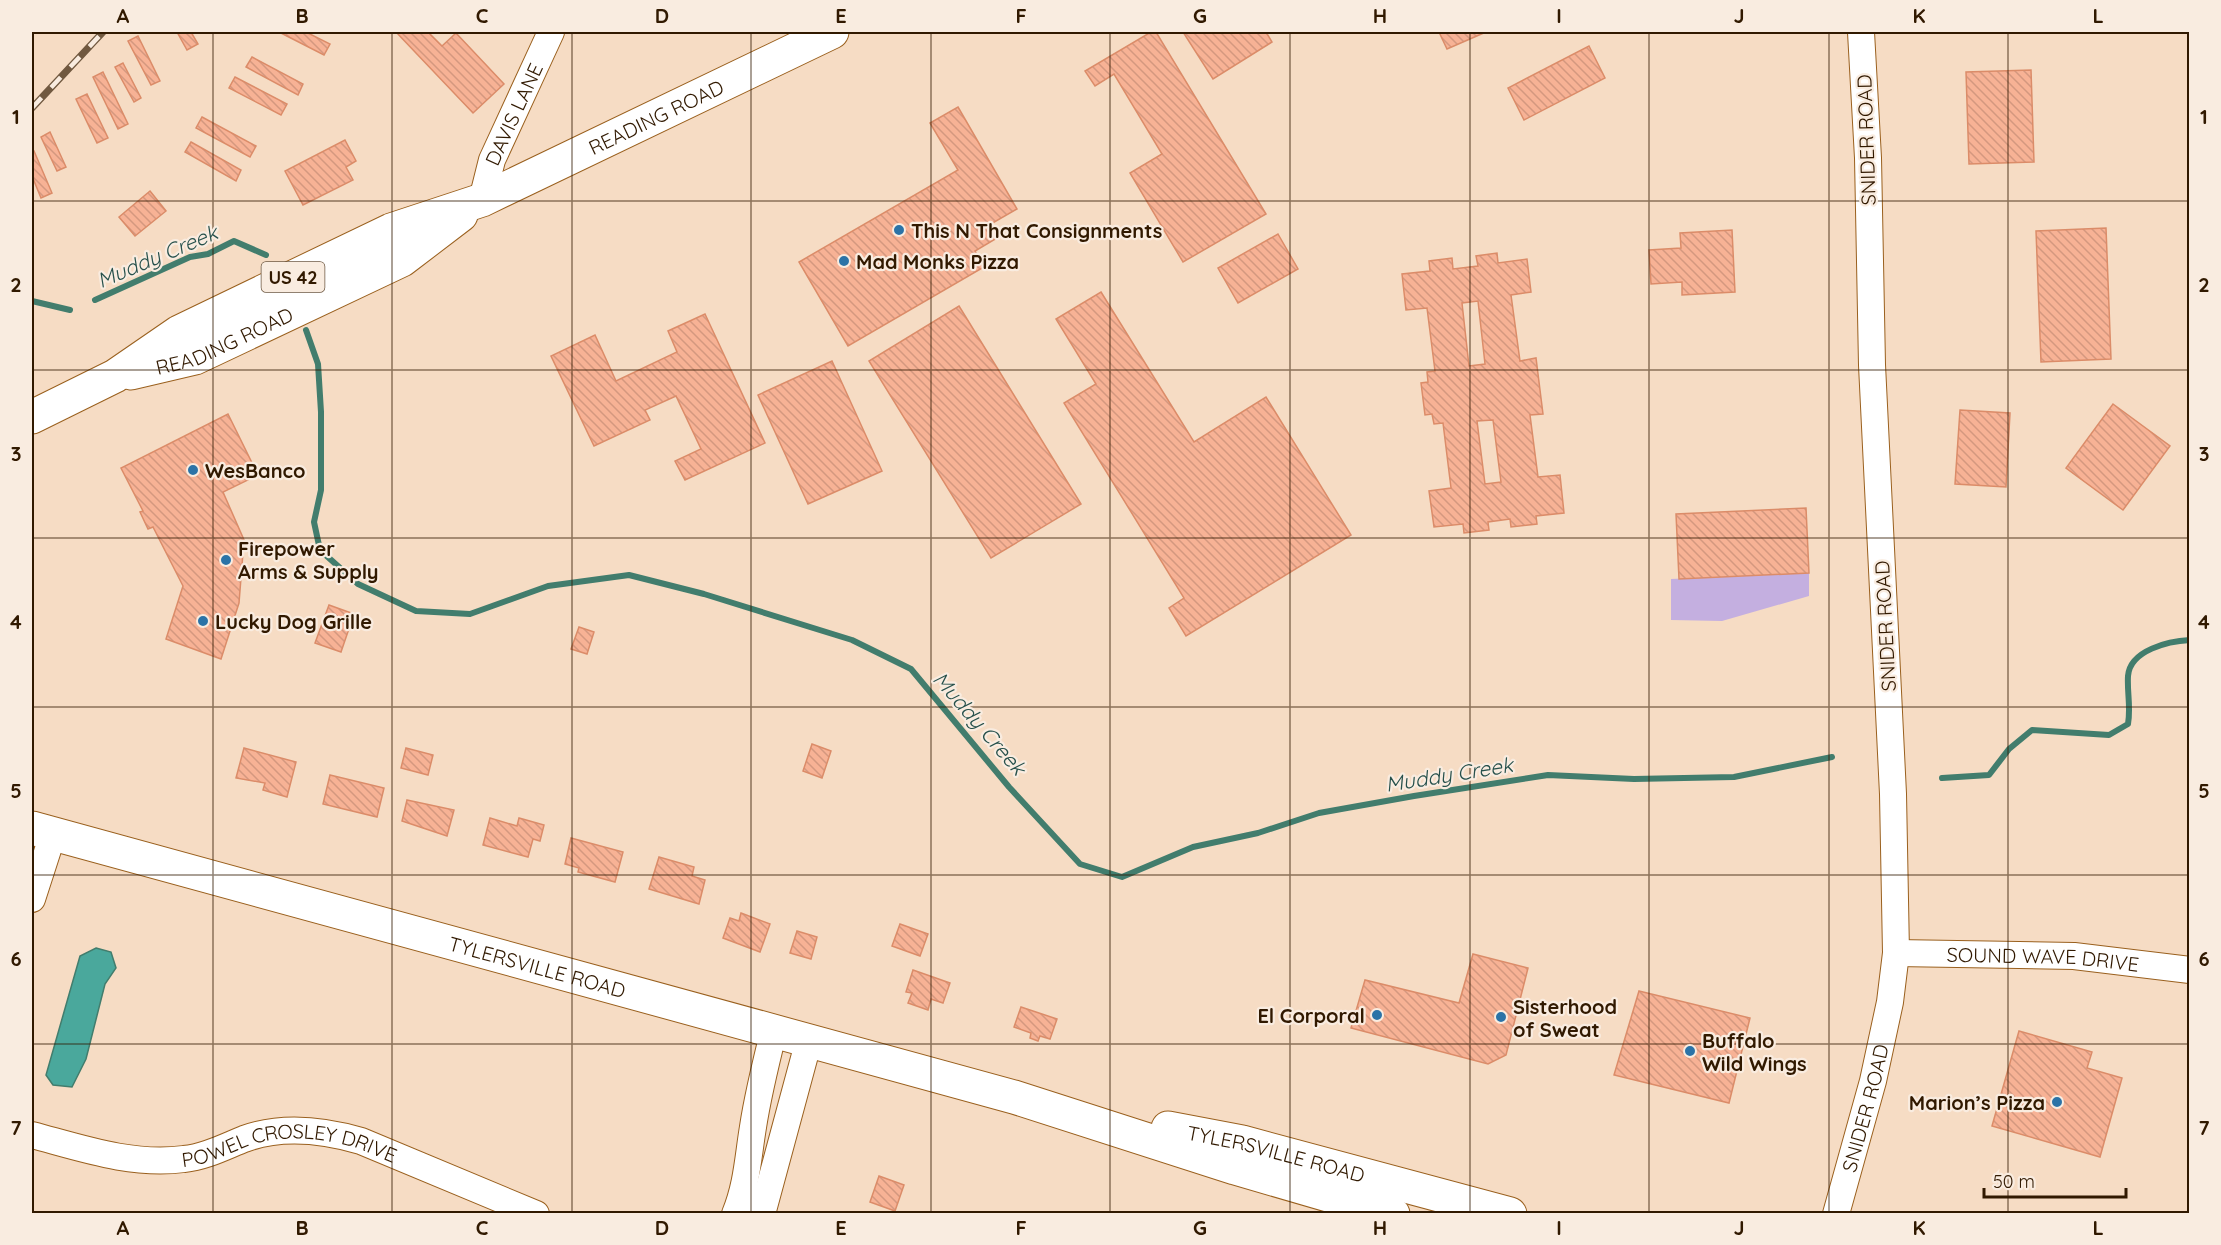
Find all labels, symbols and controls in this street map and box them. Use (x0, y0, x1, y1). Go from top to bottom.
text: A (117, 3, 130, 28)
text: B (295, 3, 309, 28)
text: C (476, 3, 489, 28)
text: D (655, 3, 669, 28)
text: E (835, 3, 847, 28)
text: F (1015, 3, 1027, 28)
text: G (1193, 3, 1207, 28)
text: H (1373, 3, 1387, 28)
text: I (1556, 3, 1562, 28)
text: J (1733, 3, 1745, 28)
text: K (1912, 3, 1926, 28)
text: L (2092, 3, 2104, 28)
street label: DAVIS LANE (479, 59, 548, 169)
street label: READING ROAD (584, 74, 727, 160)
street label: SNIDER ROAD (1851, 74, 1881, 206)
text: 1 (12, 104, 20, 129)
text: 1 (2200, 104, 2208, 129)
water label: Muddy Creek (93, 218, 223, 293)
place label: This N That Consignments (911, 218, 1162, 243)
marker: This N That Consignments (892, 223, 906, 237)
place label: Mad Monks Pizza (856, 249, 1019, 274)
marker: Mad Monks Pizza (837, 254, 851, 268)
road number: US 42 (262, 262, 324, 292)
text: 2 (10, 272, 22, 297)
text: 2 (2198, 272, 2210, 297)
street label: READING ROAD (153, 301, 297, 379)
text: 3 (11, 441, 21, 466)
text: 3 (2199, 441, 2209, 466)
place label: WesBanco (205, 458, 305, 483)
marker: WesBanco (186, 463, 200, 477)
place label: Firepower Arms & Supply (238, 536, 379, 584)
marker: Firepower Arms & Supply (219, 553, 233, 567)
street label: SNIDER ROAD (1869, 560, 1901, 692)
text: 4 (10, 609, 22, 634)
place label: Lucky Dog Grille (215, 609, 372, 634)
text: 4 (2198, 609, 2210, 634)
marker: Lucky Dog Grille (196, 614, 210, 628)
water label: Muddy Creek (928, 666, 1033, 781)
water label: Muddy Creek (1383, 751, 1516, 797)
text: 5 (10, 778, 22, 803)
text: 5 (2198, 778, 2210, 803)
street label: TYLERSVILLE ROAD (446, 930, 629, 1003)
street label: SOUND WAVE DRIVE (1946, 941, 2140, 976)
text: 6 (10, 946, 22, 971)
text: 6 (2198, 946, 2210, 971)
place label: Sisterhood of Sweat (1513, 994, 1617, 1042)
place label: El Corporal (1257, 1003, 1365, 1028)
marker: El Corporal (1370, 1008, 1384, 1022)
marker: Sisterhood of Sweat (1494, 1010, 1508, 1024)
place label: Buffalo Wild Wings (1702, 1028, 1807, 1076)
street label: SNIDER ROAD (1836, 1042, 1893, 1175)
marker: Buffalo Wild Wings (1683, 1044, 1697, 1058)
place label: Marion’s Pizza (1909, 1090, 2045, 1115)
marker: Marion’s Pizza (2050, 1095, 2064, 1109)
text: 7 (11, 1115, 22, 1140)
text: 7 (2199, 1115, 2210, 1140)
text: POWEL CROSLEY DRIVE (180, 1118, 401, 1172)
street label: TYLERSVILLE ROAD (1185, 1119, 1368, 1187)
street label: POWEL CROSLEY DRIVE (177, 1148, 399, 1172)
scale bar (1984, 1161, 2126, 1199)
text: 50 m (1993, 1170, 2035, 1193)
text: A (117, 1215, 130, 1240)
text: B (295, 1215, 309, 1240)
text: C (476, 1215, 489, 1240)
text: D (655, 1215, 669, 1240)
text: E (835, 1215, 847, 1240)
text: F (1015, 1215, 1027, 1240)
text: G (1193, 1215, 1207, 1240)
text: H (1373, 1215, 1387, 1240)
text: I (1556, 1215, 1562, 1240)
text: J (1733, 1215, 1745, 1240)
text: K (1912, 1215, 1926, 1240)
text: L (2092, 1215, 2104, 1240)

